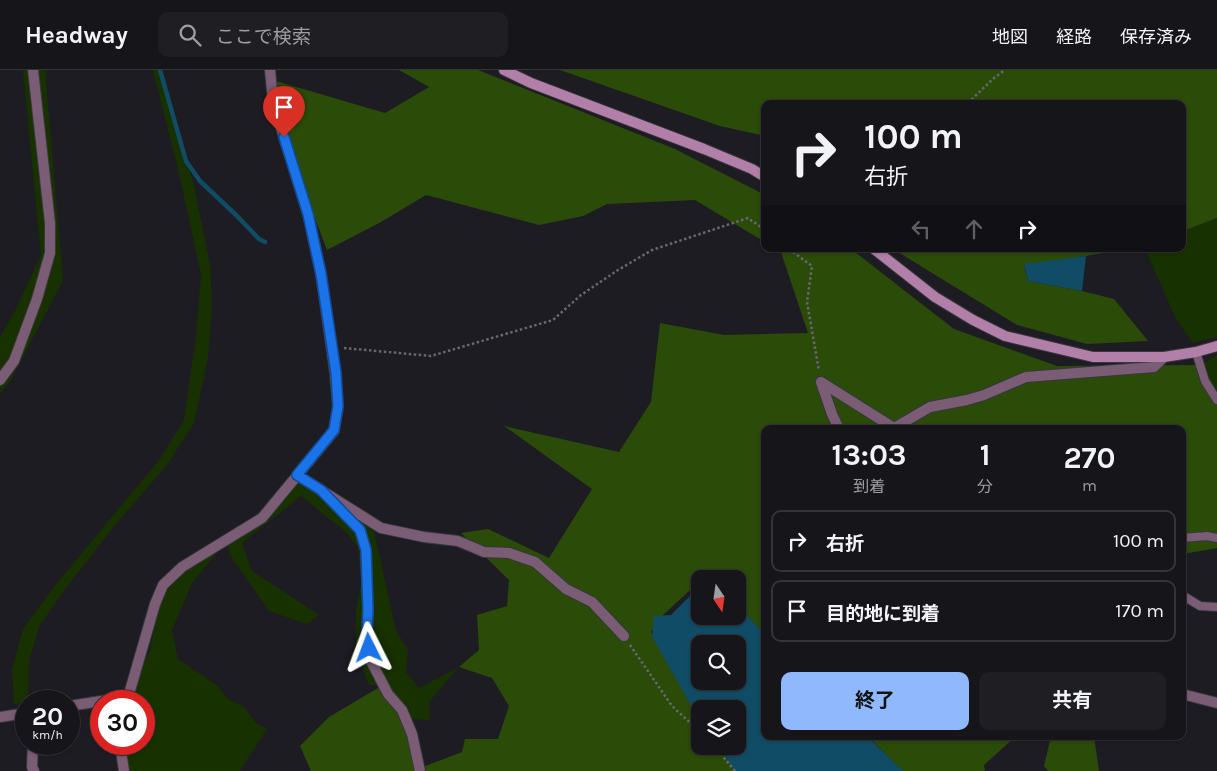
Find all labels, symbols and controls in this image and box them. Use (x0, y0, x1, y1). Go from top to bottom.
search box (158, 12, 508, 57)
text: Headway (25, 21, 128, 49)
icon: search (176, 21, 204, 49)
text: ここで検索 (216, 26, 311, 48)
text: 地図 (992, 26, 1028, 48)
text: 経路 (1056, 26, 1092, 48)
text: 保存済み (1120, 26, 1192, 48)
pin (263, 86, 305, 137)
icon: arrive (270, 93, 298, 121)
text: 100 m (864, 116, 963, 157)
icon: right (781, 120, 846, 185)
text: 右折 (864, 164, 908, 190)
icon: left (907, 215, 935, 243)
icon: ahead (960, 215, 988, 243)
icon: right (1013, 215, 1041, 243)
text: 13:03 (831, 437, 907, 473)
text: 1 (980, 437, 990, 473)
text: 270 (1063, 440, 1116, 476)
text: m (1082, 476, 1097, 495)
text: 到着 (853, 477, 885, 496)
text: 分 (977, 477, 993, 496)
icon: right (783, 527, 811, 555)
text: 100 m (1113, 530, 1164, 552)
text: 右折 (826, 533, 864, 555)
north arrow (691, 570, 746, 625)
map controls (691, 570, 746, 755)
icon: arrive (783, 597, 811, 625)
text: 170 m (1115, 600, 1164, 622)
text: 目的地に到着 (826, 603, 940, 625)
position arrow (342, 621, 394, 673)
button: search (691, 635, 746, 690)
button: 終了 (781, 672, 969, 730)
button: 共有 (979, 672, 1166, 730)
speed limit sign: 30 (90, 690, 155, 755)
button: layers (691, 700, 746, 755)
text: 20 (32, 702, 63, 731)
text: km/h (32, 728, 63, 742)

